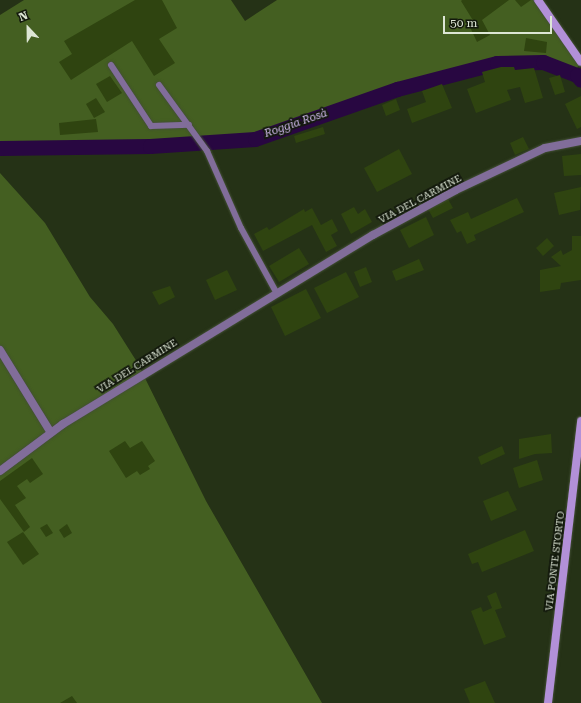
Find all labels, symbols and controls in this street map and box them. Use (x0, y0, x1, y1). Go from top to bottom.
north arrow (8, 8, 48, 48)
scale bar (445, 8, 554, 34)
text: N (17, 9, 30, 24)
text: 50 m (450, 16, 477, 30)
water label: Roggia Rosà (263, 107, 329, 141)
street label: VIA DEL CARMINE (377, 172, 463, 226)
street label: VIA DEL CARMINE (95, 337, 179, 395)
street label: VIA PONTE STORTO (543, 511, 567, 611)

